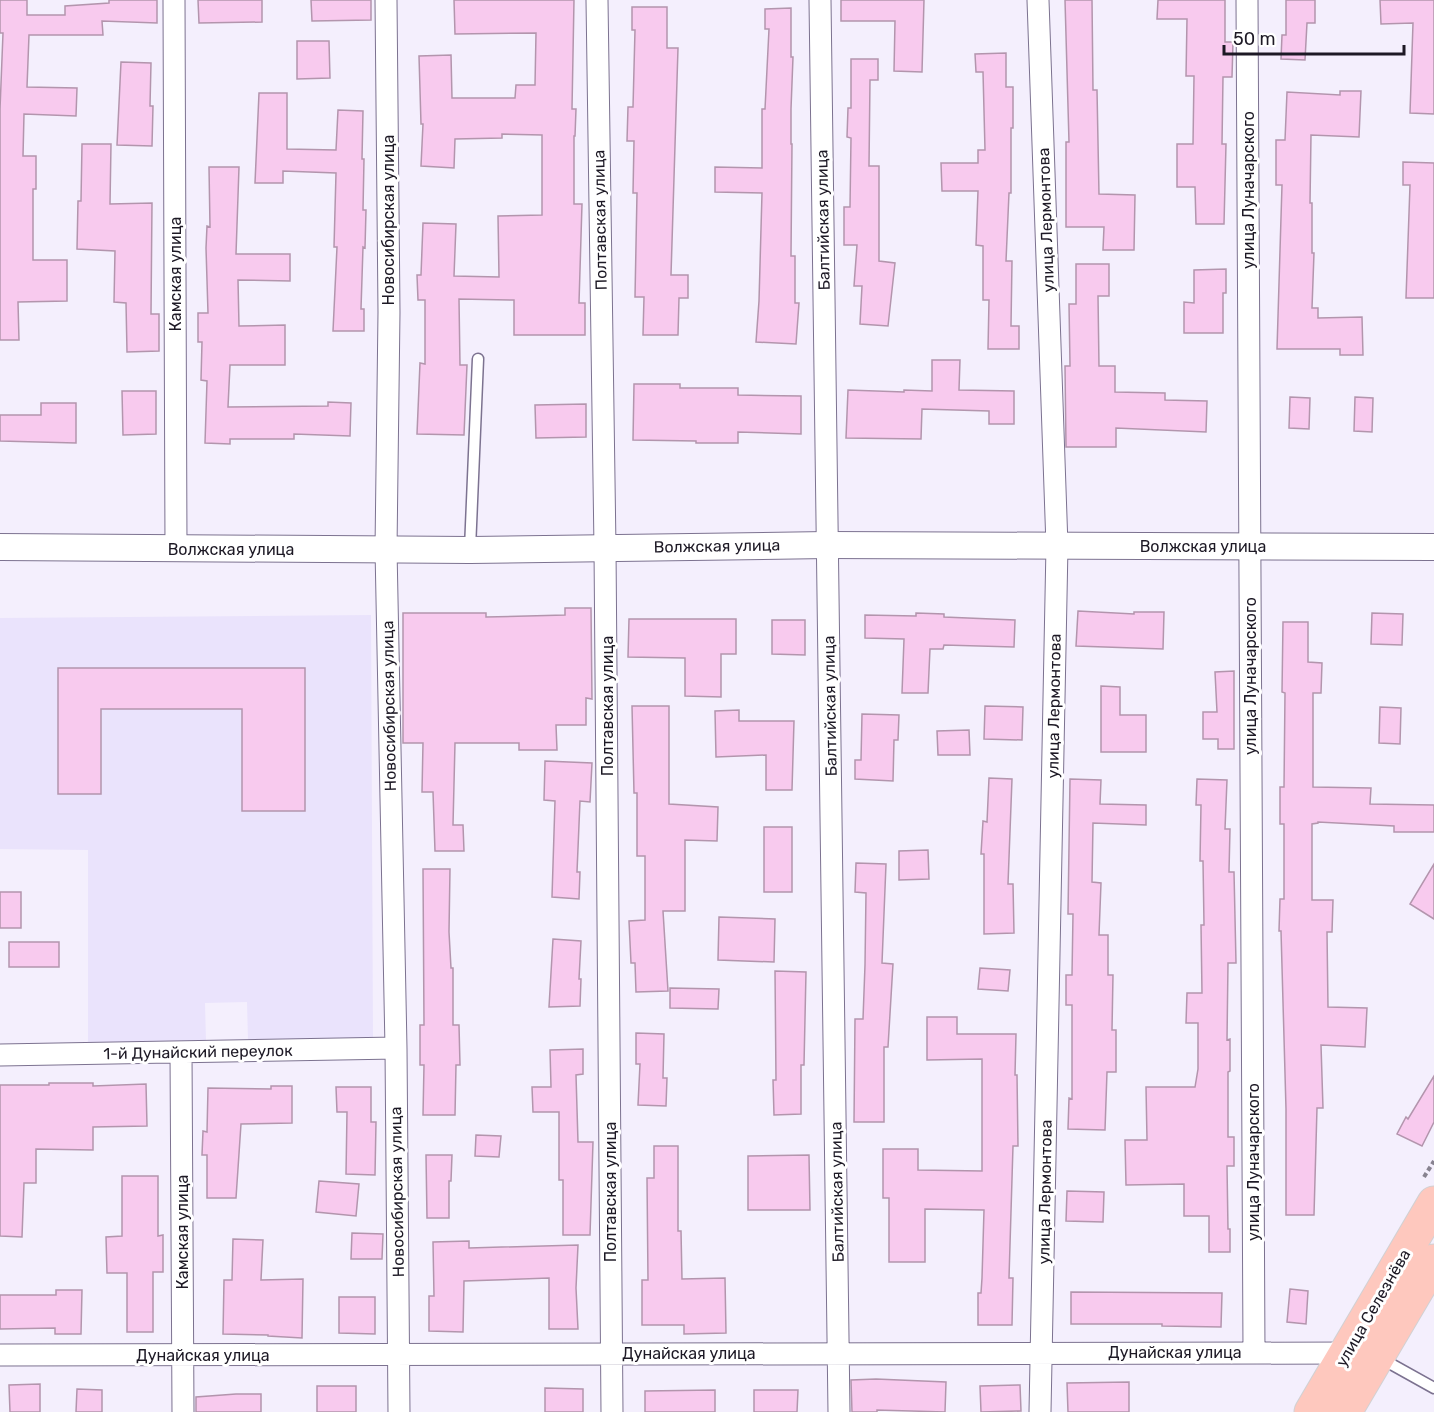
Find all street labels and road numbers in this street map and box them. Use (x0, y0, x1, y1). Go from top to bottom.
street label: улица Луначарского (1239, 111, 1258, 269)
street label: Новосибирская улица (379, 135, 398, 305)
street label: улица Лермонтова (1034, 147, 1058, 293)
street label: Балтийская улица (812, 149, 834, 291)
street label: Полтавская улица (589, 150, 611, 290)
street label: Камская улица (166, 217, 185, 331)
street label: Волжская улица (654, 535, 780, 557)
street label: Волжская улица (1140, 537, 1266, 556)
street label: Волжская улица (168, 540, 294, 559)
street label: улица Луначарского (1241, 597, 1260, 755)
street label: Новосибирская улица (378, 620, 400, 792)
street label: улица Лермонтова (1043, 633, 1065, 779)
street label: Балтийская улица (819, 635, 841, 777)
street label: Полтавская улица (598, 636, 617, 776)
street label: 1-й Дунайский переулок (103, 1041, 293, 1063)
street label: улица Луначарского (1244, 1083, 1263, 1241)
street label: Новосибирская улица (386, 1106, 408, 1278)
street label: улица Лермонтова (1034, 1119, 1056, 1265)
street label: Балтийская улица (826, 1121, 848, 1263)
street label: Полтавская улица (601, 1122, 620, 1262)
street label: Камская улица (173, 1175, 192, 1289)
street label: улица Селезнёва (1332, 1246, 1414, 1370)
street label: Дунайская улица (1108, 1343, 1242, 1362)
street label: Дунайская улица (622, 1344, 756, 1363)
street label: Дунайская улица (136, 1346, 270, 1365)

